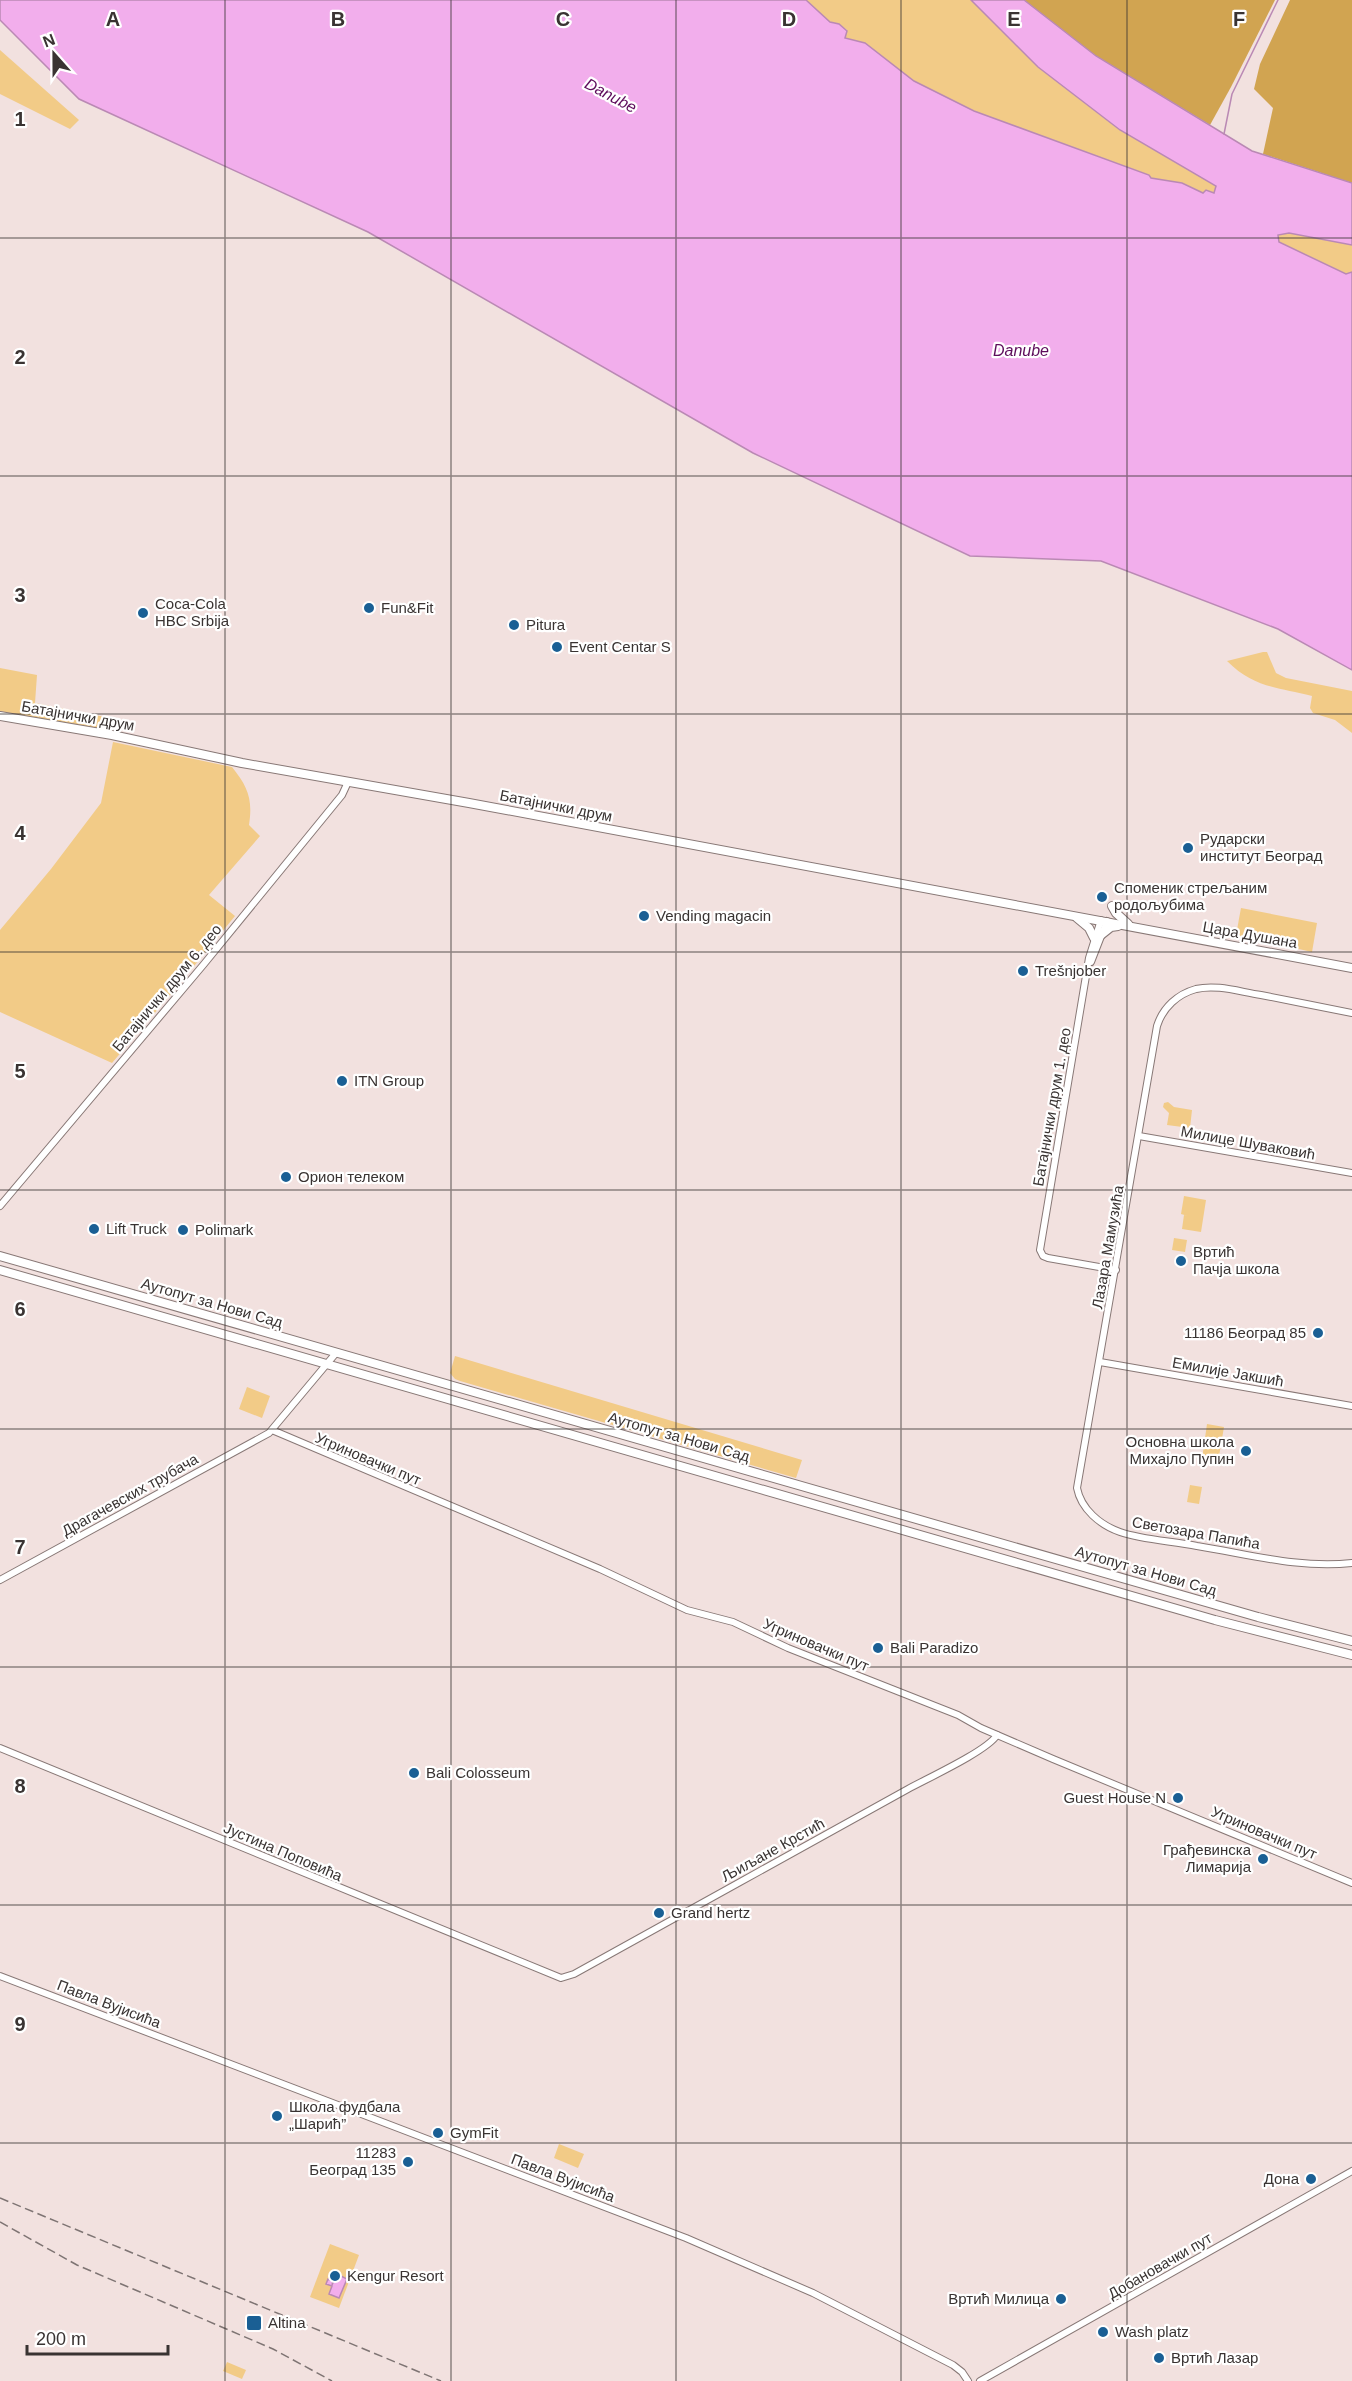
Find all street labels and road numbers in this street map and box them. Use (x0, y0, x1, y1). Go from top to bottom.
street label: Батајнички друм (20, 697, 136, 734)
street label: Батајнички друм (498, 786, 614, 825)
street label: Цара Душана (1202, 918, 1299, 951)
street label: Батајнички друм 6. део (108, 921, 225, 1055)
street label: Батајнички друм 1. део (1029, 1026, 1074, 1188)
street label: Милице Шуваковић (1180, 1122, 1317, 1163)
street label: Лазара Мамузића (1088, 1183, 1127, 1310)
street label: Аутопут за Нови Сад (140, 1274, 285, 1331)
street label: Емилије Јакшић (1171, 1353, 1285, 1390)
street label: Аутопут за Нови Сад (607, 1408, 752, 1465)
street label: Угриновачки пут (313, 1429, 424, 1488)
street label: Драгачевских трубача (59, 1450, 201, 1539)
street label: Светозара Папића (1131, 1513, 1262, 1552)
street label: Аутопут за Нови Сад (1074, 1542, 1219, 1599)
street label: Угриновачки пут (761, 1615, 872, 1674)
street label: Угриновачки пут (1209, 1803, 1320, 1862)
street label: Љиљане Крстић (718, 1814, 827, 1885)
street label: Јустина Поповића (221, 1819, 346, 1884)
street label: Павла Вујисића (55, 1976, 164, 2031)
street label: Павла Вујисића (509, 2150, 618, 2205)
street label: Добановачки пут (1105, 2229, 1215, 2302)

